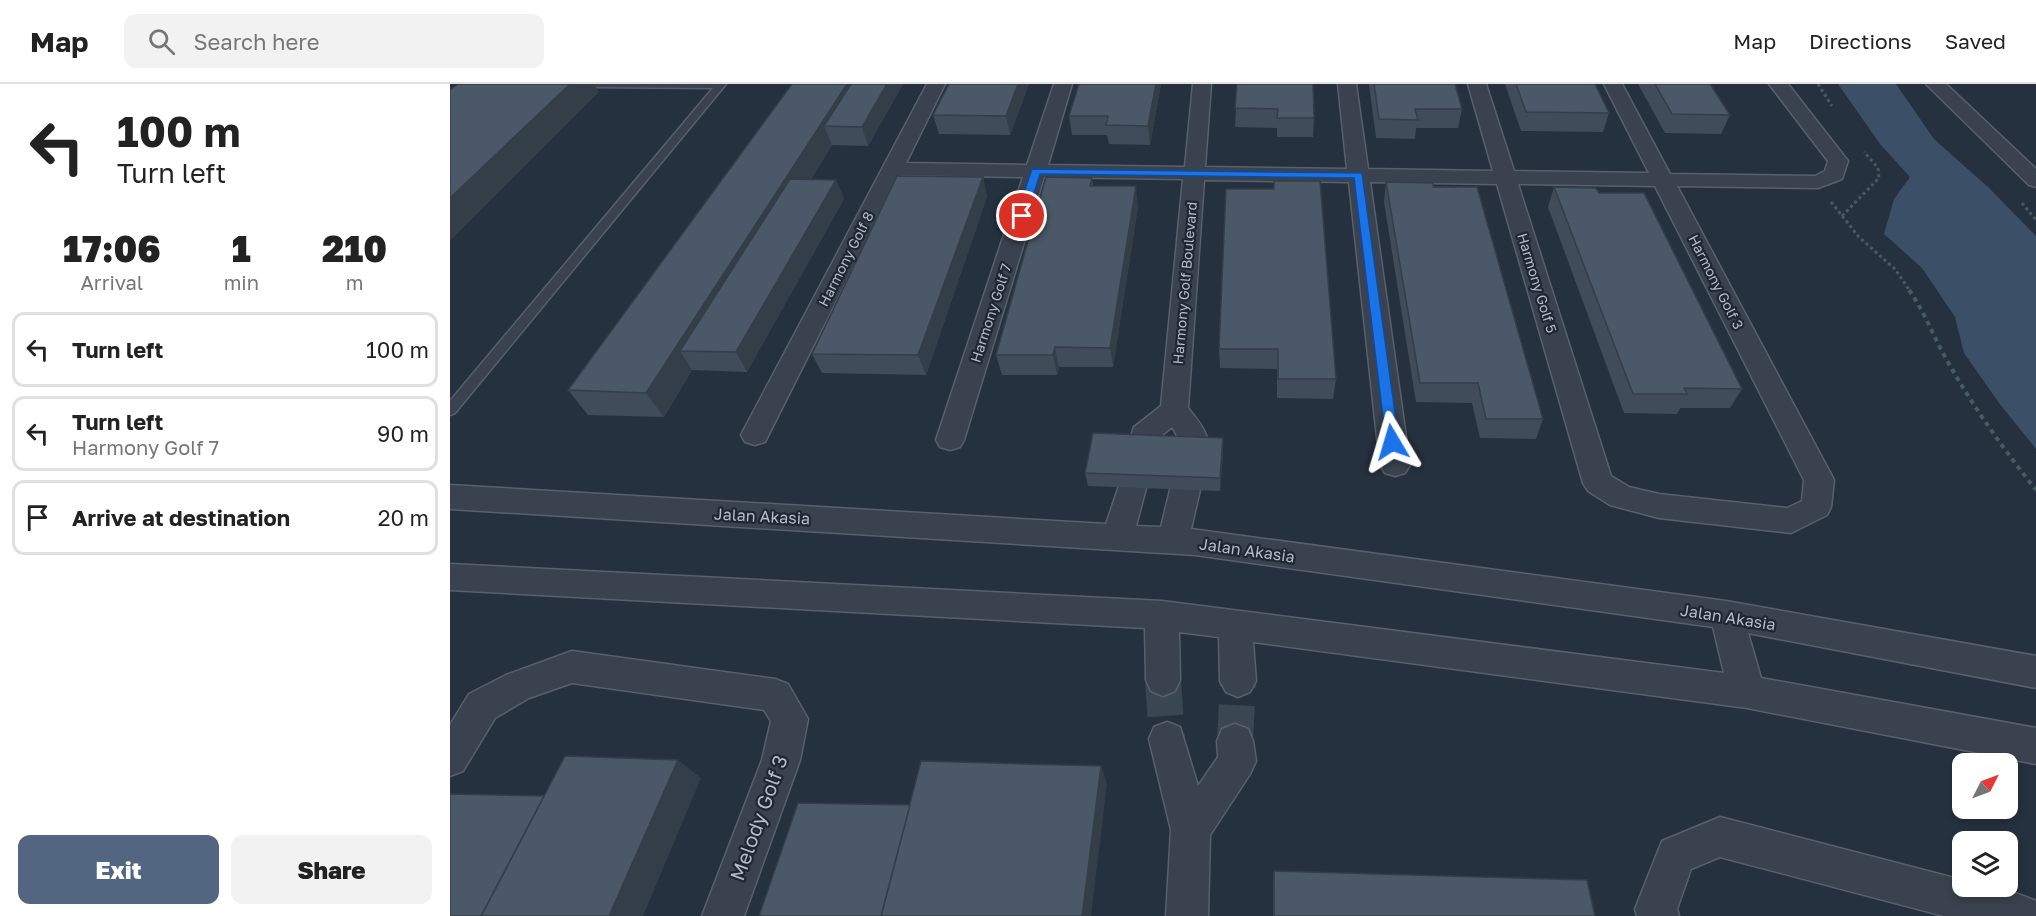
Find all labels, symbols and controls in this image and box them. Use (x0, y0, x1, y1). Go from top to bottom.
search box (124, 14, 544, 68)
text: Map (30, 25, 88, 58)
icon: search (145, 25, 178, 58)
text: Search here (193, 28, 319, 55)
text: Map (1733, 28, 1776, 54)
text: Directions (1809, 28, 1912, 54)
text: Saved (1945, 28, 2006, 54)
text: 100 m (117, 106, 240, 156)
icon: left (18, 108, 96, 186)
text: Turn left (117, 157, 226, 189)
pin (996, 190, 1047, 241)
icon: arrive (1005, 199, 1038, 232)
street label: Harmony Golf Boulevard (1169, 201, 1200, 365)
street label: Harmony Golf 8 (814, 209, 877, 309)
text: 17:06 (63, 227, 161, 270)
text: 1 (232, 227, 251, 270)
text: 210 (322, 227, 387, 270)
street label: Harmony Golf 5 (1514, 231, 1561, 335)
street label: Harmony Golf 3 (1685, 232, 1748, 332)
street label: Harmony Golf 7 (967, 261, 1015, 364)
text: Arrival (80, 270, 143, 294)
text: min (224, 270, 259, 294)
text: m (346, 270, 363, 294)
icon: left (21, 333, 54, 366)
text: Turn left (72, 336, 163, 363)
text: 100 m (366, 336, 429, 363)
text: Turn left (72, 408, 163, 435)
position arrow (1360, 410, 1424, 474)
icon: left (21, 417, 54, 450)
text: 90 m (377, 420, 429, 447)
text: Harmony Golf 7 (72, 435, 219, 459)
icon: arrive (21, 501, 54, 534)
street label: Jalan Akasia (713, 503, 811, 529)
text: Arrive at destination (72, 504, 290, 531)
text: 20 m (378, 504, 429, 531)
street label: Jalan Akasia (1198, 533, 1296, 567)
street label: Jalan Akasia (1679, 600, 1777, 634)
street label: Melody Golf 3 (724, 752, 792, 884)
north arrow (1952, 753, 2018, 819)
map controls (1952, 753, 2018, 897)
button: layers (1952, 831, 2018, 897)
button: Exit (18, 835, 219, 904)
button: Share (231, 835, 432, 904)

